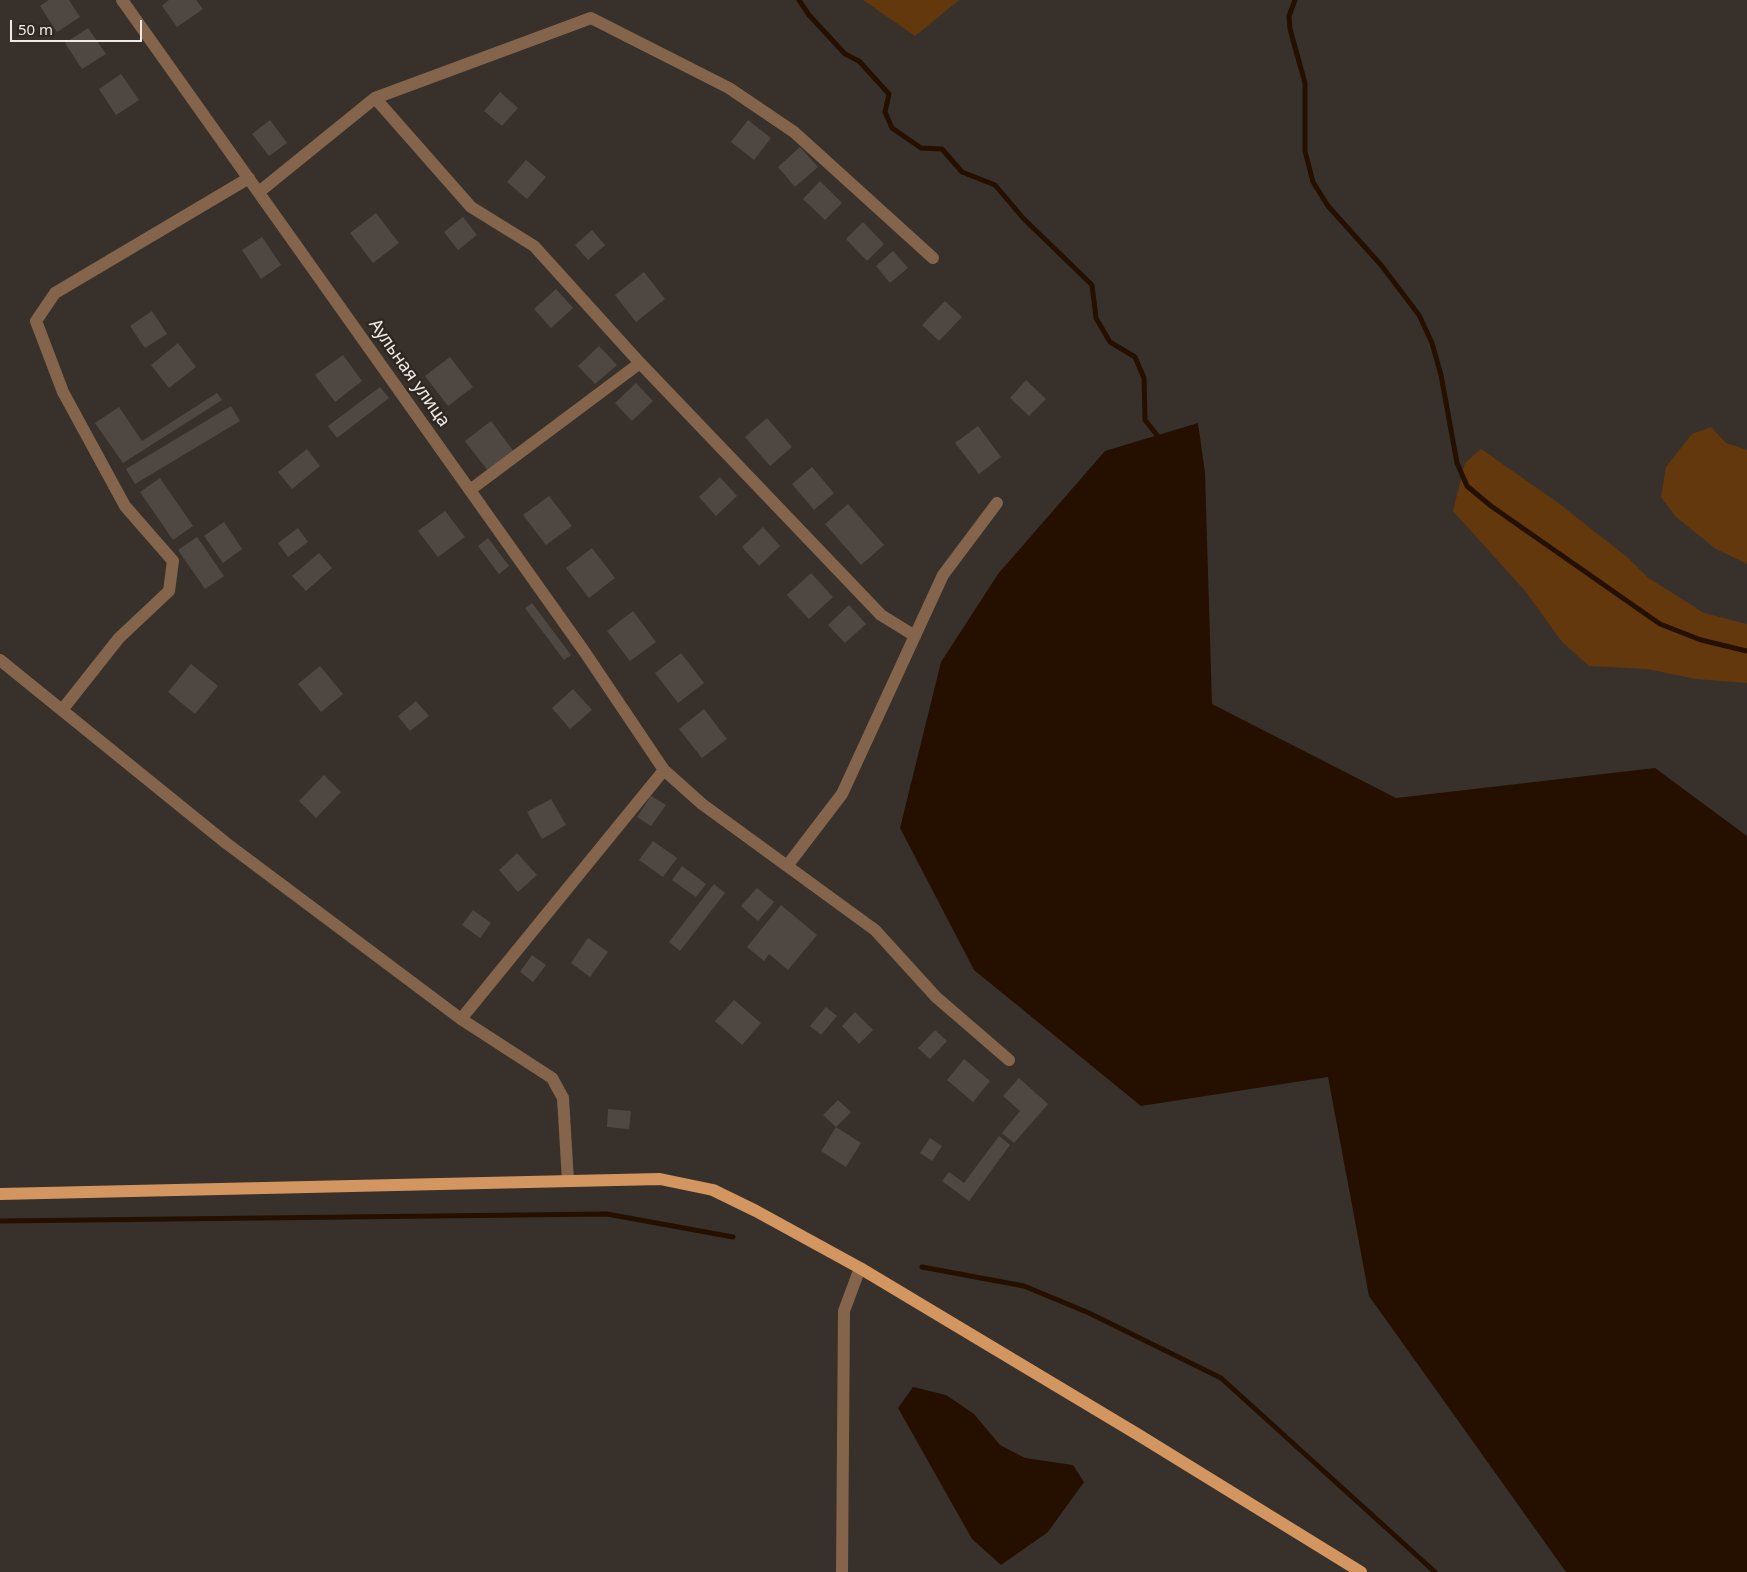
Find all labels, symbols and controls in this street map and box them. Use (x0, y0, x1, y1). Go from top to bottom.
scale bar (12, 10, 145, 42)
text: 50 m (18, 19, 53, 39)
street label: Аульная улица (364, 315, 454, 431)

